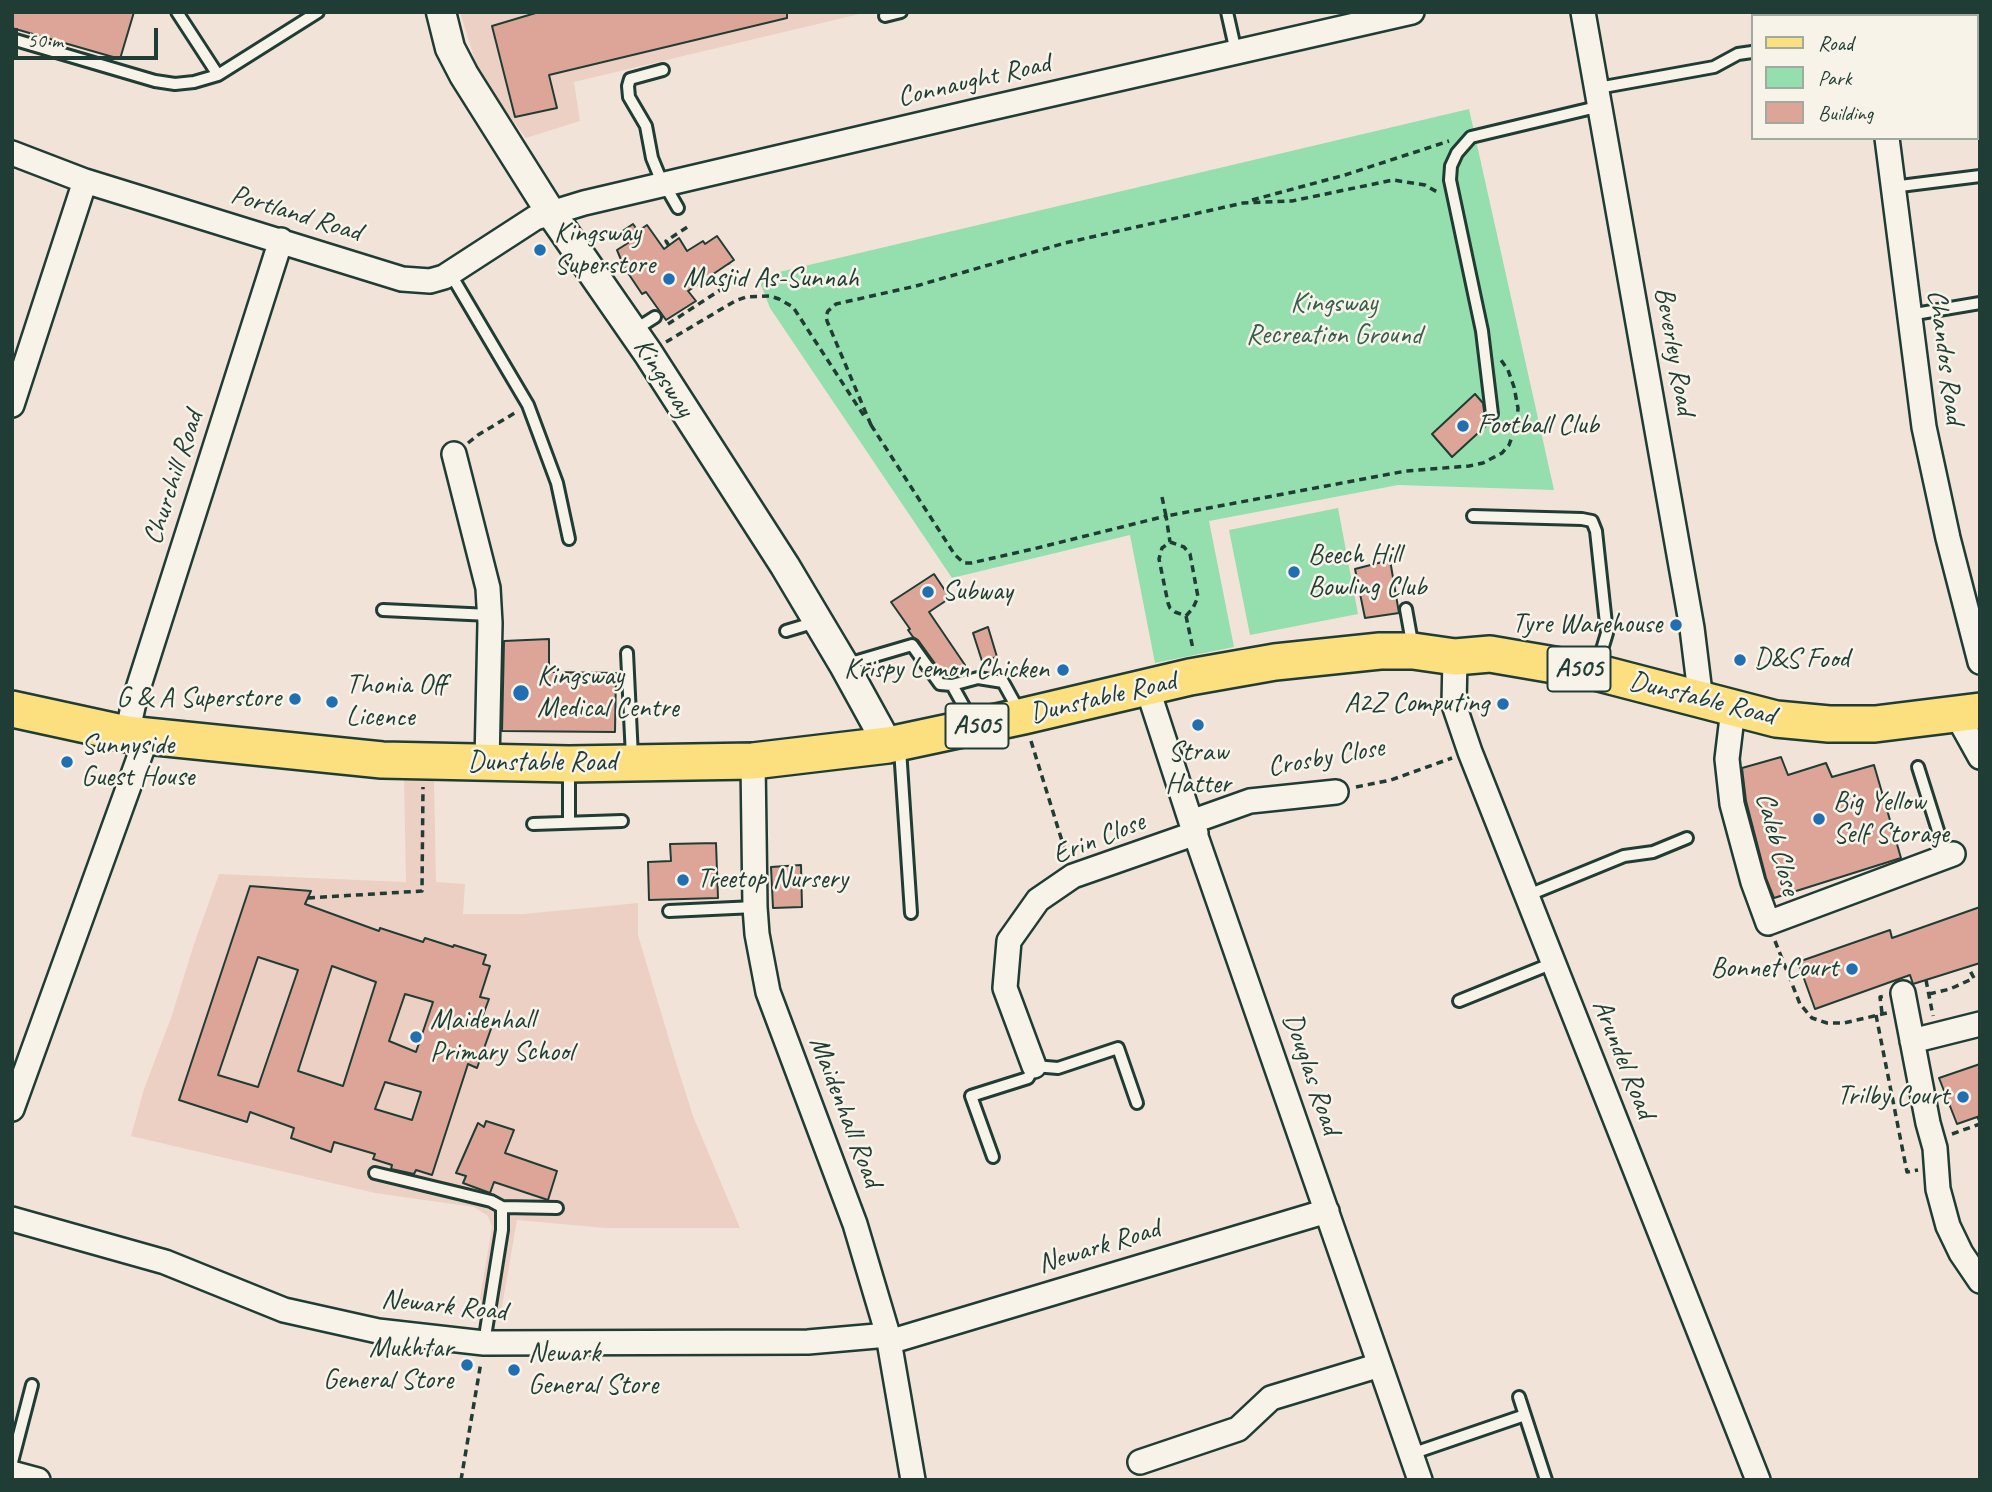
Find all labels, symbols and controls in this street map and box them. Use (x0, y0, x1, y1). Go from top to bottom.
scale bar (18, 14, 161, 58)
legend (1750, 14, 1978, 140)
text: 50 m (27, 27, 63, 53)
text: Road (1818, 30, 1853, 56)
street label: Connaught Road (894, 47, 1054, 115)
text: Park (1818, 65, 1851, 91)
text: Building (1818, 100, 1873, 126)
street label: Portland Road (227, 178, 365, 250)
place label: Kingsway Superstore (554, 217, 655, 283)
marker: Kingsway Superstore (532, 242, 548, 258)
place label: Masjid As-Sunnah (683, 262, 859, 296)
marker: Masjid As-Sunnah (661, 271, 677, 287)
street label: Beverley Road (1646, 284, 1702, 418)
park label: Kingsway Recreation Ground (1246, 287, 1422, 353)
street label: Chandos Road (1919, 288, 1971, 426)
street label: Kingsway (625, 332, 701, 424)
street label: Churchill Road (137, 407, 211, 549)
place label: Football Club (1477, 409, 1599, 443)
marker: Football Club (1455, 418, 1471, 434)
place label: Beech Hill Bowling Club (1308, 539, 1427, 605)
marker: Beech Hill Bowling Club (1286, 564, 1302, 580)
place label: Subway (942, 575, 1013, 609)
marker: Subway (920, 584, 936, 600)
place label: Tyre Warehouse (1512, 608, 1662, 642)
marker: Tyre Warehouse (1668, 617, 1684, 633)
place label: D&S Food (1754, 643, 1849, 677)
road number: A505 (1548, 646, 1610, 692)
marker: D&S Food (1732, 652, 1748, 668)
place label: Krispy Lemon Chicken (844, 653, 1049, 687)
place label: Kingsway Medical Centre (537, 660, 679, 726)
marker: Krispy Lemon Chicken (1055, 662, 1071, 678)
street label: Dunstable Road (1027, 665, 1179, 731)
street label: Dunstable Road (1626, 665, 1778, 733)
place label: Thonia Off Licence (346, 669, 446, 735)
place label: G & A Superstore (116, 682, 281, 716)
marker: Kingsway Medical Centre (511, 683, 531, 703)
place label: A2Z Computing (1344, 687, 1489, 721)
marker: G & A Superstore (287, 691, 303, 707)
marker: Thonia Off Licence (324, 694, 340, 710)
marker: A2Z Computing (1495, 696, 1511, 712)
road number: A505 (946, 704, 1009, 748)
marker: Straw Hatter (1190, 717, 1206, 733)
place label: Sunnyside Guest House (81, 729, 194, 795)
street label: Crosby Close (1265, 731, 1387, 785)
place label: Straw Hatter (1165, 736, 1231, 802)
street label: Dunstable Road (468, 746, 616, 780)
marker: Sunnyside Guest House (59, 754, 75, 770)
place label: Big Yellow Self Storage (1833, 786, 1949, 852)
street label: Caleb Close (1747, 789, 1807, 899)
street label: Erin Close (1048, 805, 1150, 873)
marker: Big Yellow Self Storage (1811, 811, 1827, 827)
place label: Treetop Nursery (697, 863, 848, 897)
marker: Treetop Nursery (675, 872, 691, 888)
place label: Bonnet Court (1710, 952, 1838, 986)
marker: Bonnet Court (1844, 961, 1860, 977)
street label: Arundel Road (1584, 995, 1662, 1123)
place label: Maidenhall Primary School (430, 1004, 573, 1070)
street label: Douglas Road (1275, 1009, 1347, 1139)
marker: Maidenhall Primary School (408, 1029, 424, 1045)
street label: Maidenhall Road (801, 1032, 889, 1192)
place label: Trilby Court (1837, 1080, 1949, 1114)
marker: Trilby Court (1955, 1089, 1971, 1105)
street label: Newark Road (1034, 1213, 1164, 1281)
street label: Newark Road (380, 1283, 508, 1329)
place label: Mukhtar General Store (323, 1332, 453, 1398)
place label: Newark General Store (528, 1337, 658, 1403)
marker: Mukhtar General Store (459, 1357, 475, 1373)
marker: Newark General Store (506, 1362, 522, 1378)

